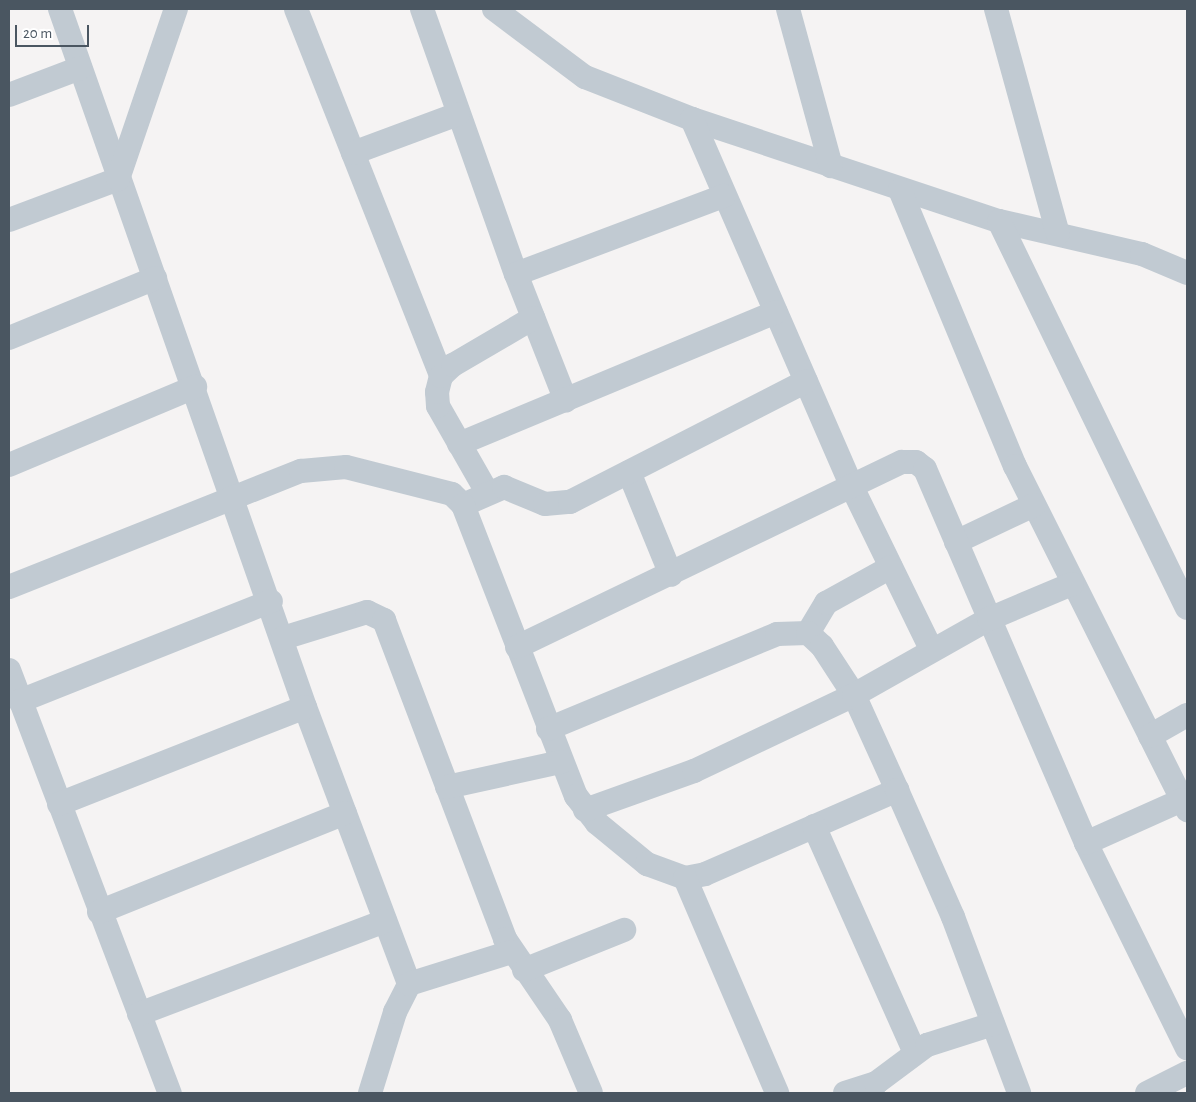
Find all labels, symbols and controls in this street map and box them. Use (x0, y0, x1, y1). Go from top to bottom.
scale bar (18, 15, 91, 47)
text: 20 m (23, 26, 52, 41)

